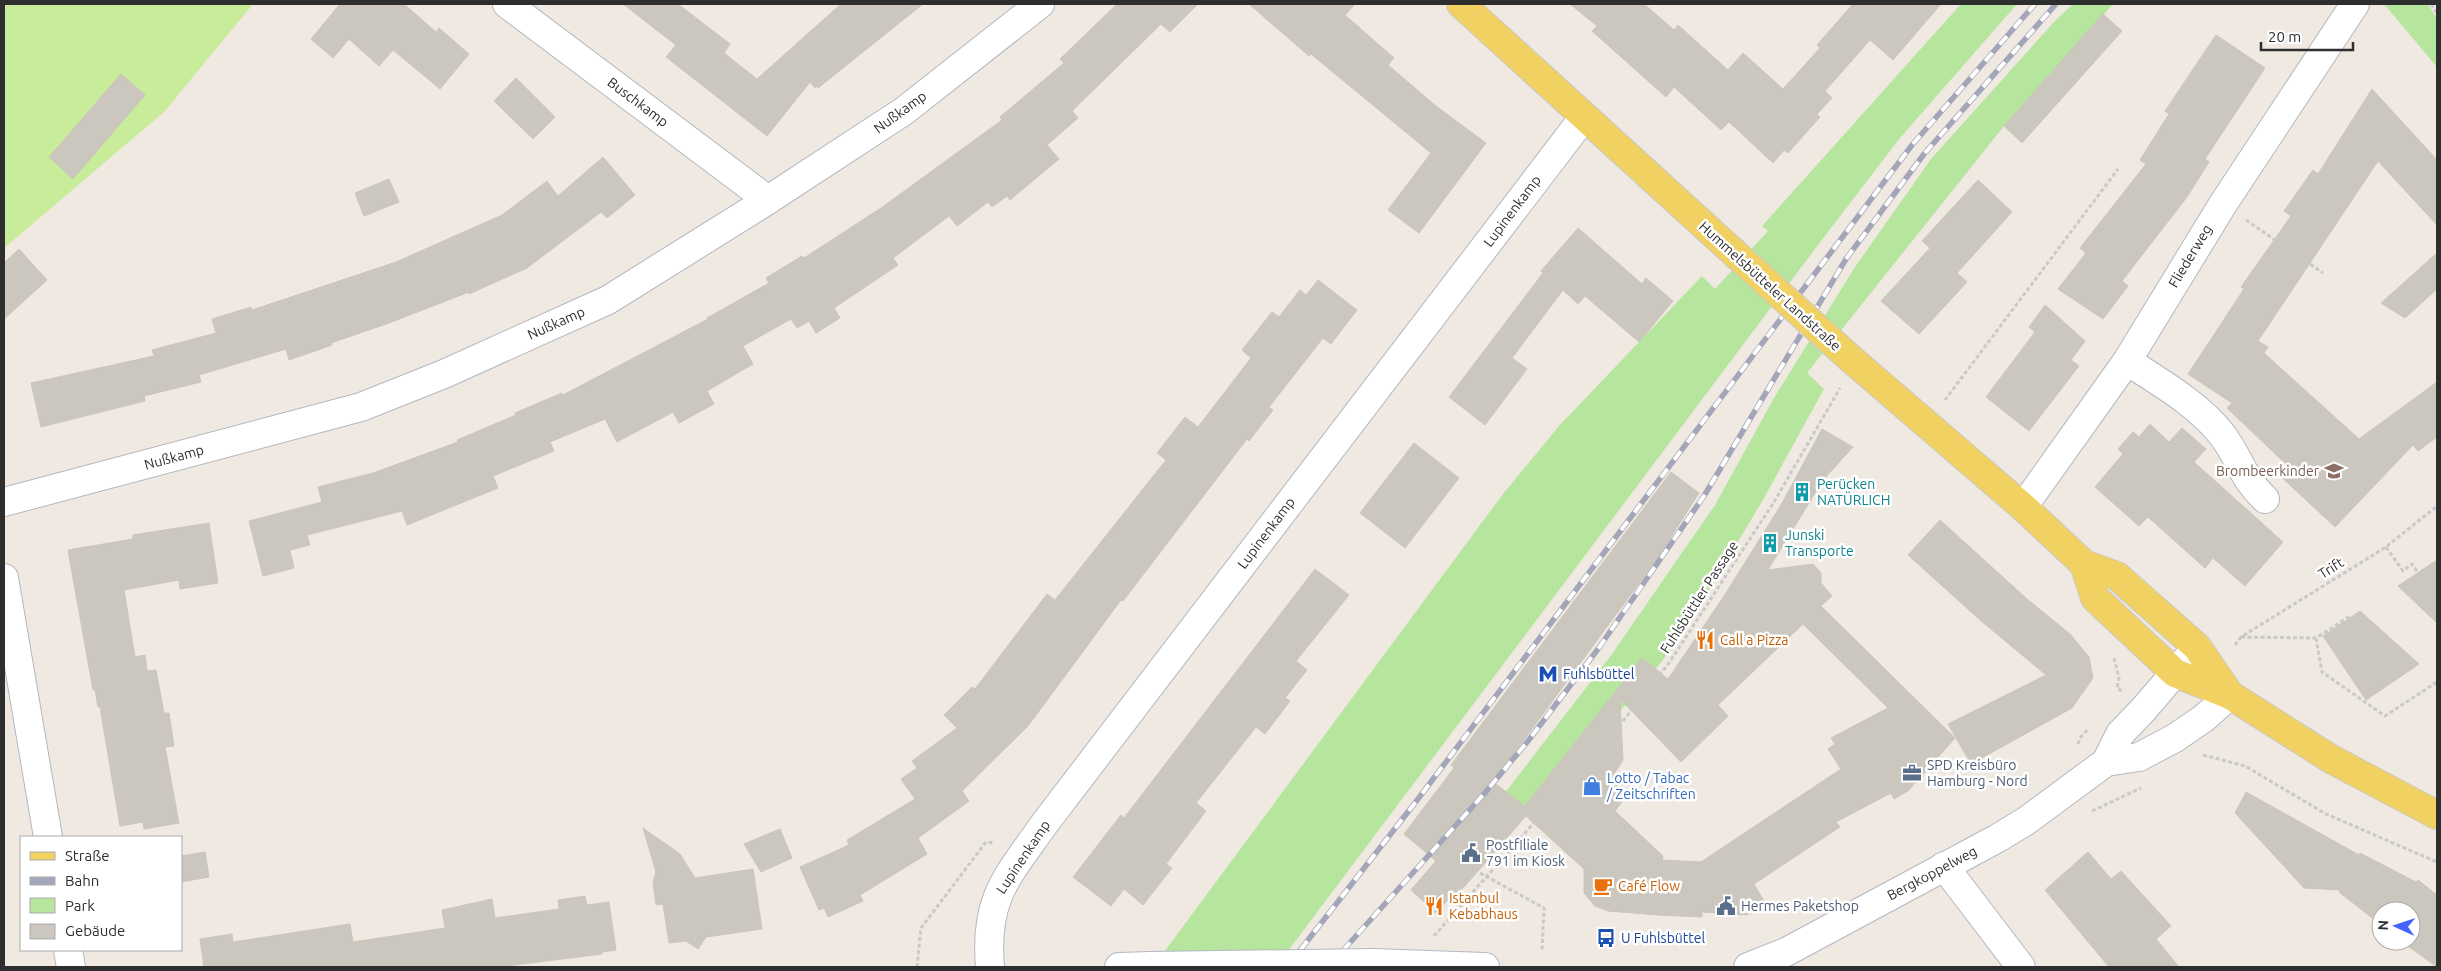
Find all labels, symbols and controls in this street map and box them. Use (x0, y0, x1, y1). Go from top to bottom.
scale bar (2261, 20, 2354, 52)
text: 20 m (2268, 28, 2301, 45)
street label: Buschkamp (604, 74, 672, 130)
street label: Nußkamp (871, 88, 929, 136)
street label: Lupinenkamp (1480, 172, 1544, 250)
street label: Hummelsbütteler Landstraße (1696, 218, 1844, 354)
street label: Fliederweg (2165, 222, 2215, 290)
street label: Nußkamp (525, 303, 587, 343)
street label: Nußkamp (142, 441, 206, 473)
school or university icon: Brombeerkinder (2323, 460, 2345, 482)
place label: Brombeerkinder (2216, 463, 2320, 479)
place label: Perücken NATÜRLICH (1817, 476, 1890, 508)
building icon: Perücken NATÜRLICH (1791, 481, 1813, 503)
street label: Lupinenkamp (1234, 494, 1298, 572)
place label: Junski Transporte (1785, 527, 1854, 559)
building icon: Junski Transporte (1759, 532, 1781, 554)
street label: Fuhlsbüttler Passage (1657, 538, 1741, 656)
street label: Trift (2315, 554, 2347, 582)
restaurant icon: Call a Pizza (1694, 629, 1716, 651)
place label: Call a Pizza (1720, 632, 1789, 648)
metro station icon: Fuhlsbüttel (1537, 663, 1559, 685)
place label: Fuhlsbüttel (1563, 666, 1635, 682)
place label: SPD Kreisbüro Hamburg - Nord (1927, 757, 2028, 789)
office icon: SPD Kreisbüro Hamburg - Nord (1901, 762, 1923, 784)
place label: Lotto / Tabac / Zeitschriften (1606, 770, 1696, 802)
shop icon: Lotto / Tabac / Zeitschriften (1581, 775, 1603, 797)
street label: Lupinenkamp (993, 817, 1053, 897)
legend (20, 836, 182, 951)
place label: Postfiliale 791 im Kiosk (1486, 837, 1565, 869)
public building icon: Postfiliale 791 im Kiosk (1460, 842, 1482, 864)
street label: Bergkoppelweg (1884, 843, 1980, 903)
text: Straße (65, 847, 109, 864)
text: Bahn (65, 872, 99, 889)
cafe icon: Café Flow (1592, 875, 1614, 897)
place label: Café Flow (1618, 878, 1680, 894)
place label: Istanbul Kebabhaus (1449, 890, 1518, 922)
restaurant icon: Istanbul Kebabhaus (1423, 895, 1445, 917)
public building icon: Hermes Paketshop (1715, 895, 1737, 917)
text: Park (65, 897, 95, 914)
place label: Hermes Paketshop (1741, 898, 1859, 914)
north arrow (2371, 901, 2421, 951)
text: N (2375, 920, 2391, 931)
text: Gebäude (65, 922, 125, 939)
bus stop icon: U Fuhlsbüttel (1595, 927, 1617, 949)
place label: U Fuhlsbüttel (1621, 930, 1706, 946)

